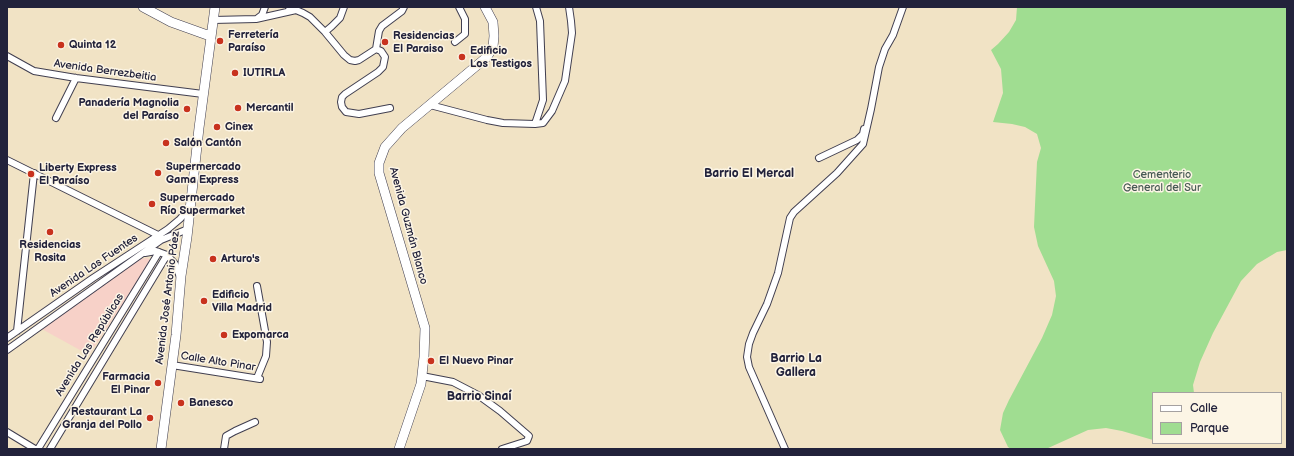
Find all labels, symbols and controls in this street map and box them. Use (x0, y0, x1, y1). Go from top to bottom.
place label: Ferretería Paraíso (228, 28, 279, 54)
place label: Residencias El Paraiso (393, 29, 454, 55)
marker: Ferretería Paraíso (215, 36, 225, 46)
marker: Residencias El Paraiso (380, 37, 390, 47)
place label: Quinta 12 (69, 38, 116, 52)
marker: Quinta 12 (56, 40, 66, 50)
place label: Edificio Los Testigos (470, 44, 532, 70)
marker: Edificio Los Testigos (457, 52, 467, 62)
street label: Avenida Berrezbeitia (53, 57, 157, 85)
place label: IUTIRLA (243, 66, 285, 80)
marker: IUTIRLA (230, 68, 240, 78)
place label: Panadería Magnolia del Paraíso (78, 96, 179, 122)
place label: Mercantil (246, 101, 294, 115)
marker: Mercantil (233, 103, 243, 113)
marker: Panadería Magnolia del Paraíso (182, 104, 192, 114)
place label: Cinex (225, 120, 253, 134)
marker: Cinex (212, 122, 222, 132)
place label: Salón Cantón (174, 136, 241, 150)
marker: Salón Cantón (161, 138, 171, 148)
place label: Supermercado Gama Express (166, 160, 241, 186)
place label: Liberty Express El Paraíso (39, 161, 117, 187)
street label: Avenida Guzmán Blanco (386, 166, 430, 286)
district label: Barrio El Mercal (704, 167, 794, 181)
marker: Supermercado Gama Express (153, 168, 163, 178)
park label: Cementerio General del Sur (1123, 168, 1201, 194)
marker: Liberty Express El Paraíso (26, 169, 36, 179)
place label: Supermercado Río Supermarket (160, 191, 245, 217)
marker: Supermercado Río Supermarket (147, 199, 157, 209)
marker: Residencias Rosita (45, 227, 55, 237)
street label: Avenida José Antonio Páez (153, 231, 183, 365)
street label: Avenida Las Fuentes (47, 232, 141, 300)
place label: Residencias Rosita (19, 238, 81, 264)
place label: Arturo's (221, 252, 260, 266)
marker: Arturo's (208, 254, 218, 264)
place label: Edificio Villa Madrid (212, 288, 272, 314)
street label: Avenida Las Repúblicas (53, 291, 127, 399)
marker: Edificio Villa Madrid (199, 296, 209, 306)
place label: Expomarca (232, 328, 289, 342)
marker: Expomarca (219, 330, 229, 340)
street label: Calle Alto Pinar (180, 350, 256, 374)
district label: Barrio La Gallera (770, 352, 822, 380)
place label: El Nuevo Pinar (439, 354, 513, 368)
marker: El Nuevo Pinar (426, 356, 436, 366)
place label: Farmacia El Pinar (102, 370, 150, 396)
marker: Farmacia El Pinar (153, 378, 163, 388)
district label: Barrio Sinaí (447, 390, 511, 404)
legend (1152, 392, 1282, 444)
place label: Banesco (189, 396, 233, 410)
marker: Banesco (176, 398, 186, 408)
text: Calle (1190, 401, 1218, 416)
place label: Restaurant La Granja del Pollo (62, 405, 142, 431)
marker: Restaurant La Granja del Pollo (145, 413, 155, 423)
text: Parque (1190, 421, 1229, 436)

